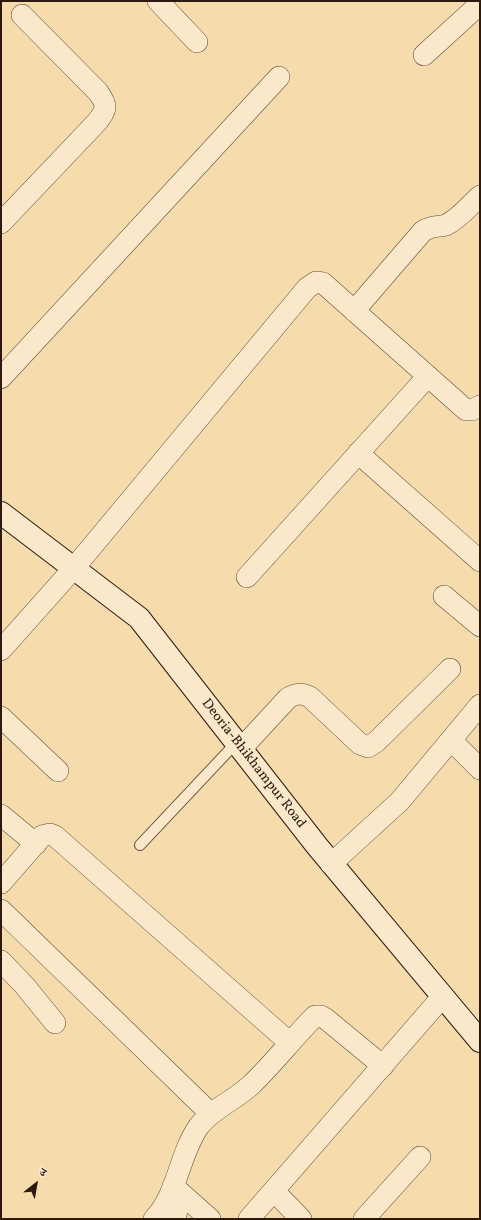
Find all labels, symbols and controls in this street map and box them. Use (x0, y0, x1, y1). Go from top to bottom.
street label: Deoria-Bhikhampur Road (197, 696, 309, 832)
north arrow (16, 1164, 56, 1204)
text: उ (36, 1165, 49, 1181)

